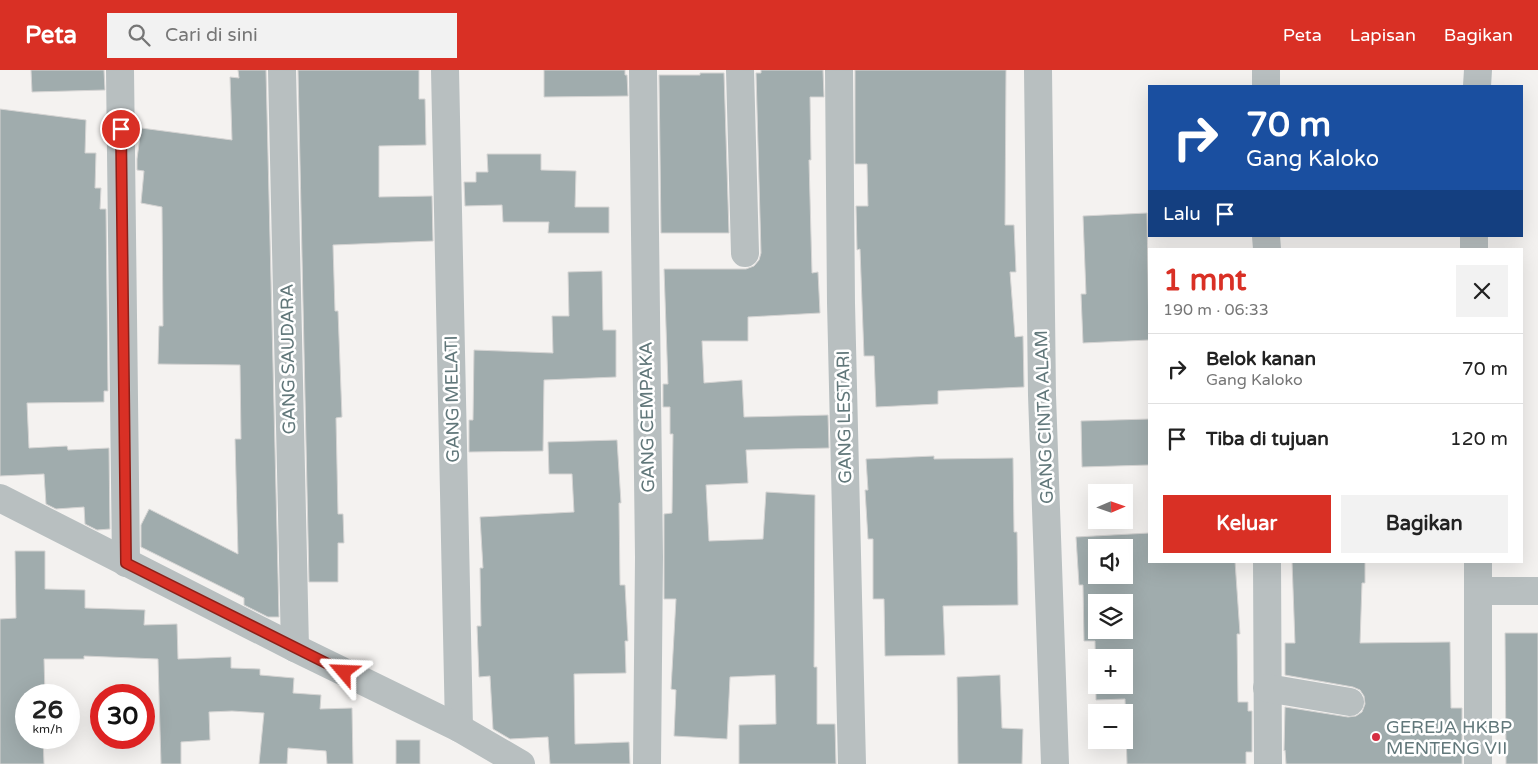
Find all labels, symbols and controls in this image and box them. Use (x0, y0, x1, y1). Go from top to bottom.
search box (107, 13, 457, 58)
text: Peta (25, 21, 77, 50)
icon: search (125, 21, 153, 49)
text: Cari di sini (165, 24, 258, 46)
text: Peta (1283, 24, 1322, 46)
text: Lapisan (1350, 24, 1416, 46)
text: Bagikan (1444, 24, 1513, 46)
text: 70 m (1246, 104, 1331, 146)
icon: right (1163, 105, 1228, 170)
pin (100, 108, 142, 150)
icon: arrive (107, 115, 135, 143)
text: Gang Kaloko (1246, 146, 1379, 172)
icon: arrive (1211, 200, 1239, 228)
text: Lalu (1163, 203, 1201, 225)
text: 1 mnt (1163, 262, 1247, 299)
button: close (1456, 265, 1508, 317)
street label: GANG SAUDARA (276, 284, 300, 434)
text: 190 m · 06:33 (1163, 300, 1269, 320)
street label: GANG CINTA ALAM (1030, 330, 1058, 504)
street label: GANG MELATI (440, 335, 464, 463)
street label: GANG CEMPAKA (635, 341, 659, 493)
text: Belok kanan (1206, 348, 1316, 370)
street label: GANG LESTARI (832, 350, 856, 484)
icon: right (1163, 355, 1191, 383)
text: 70 m (1462, 358, 1508, 380)
text: Gang Kaloko (1206, 370, 1303, 390)
icon: arrive (1163, 425, 1191, 453)
text: Tiba di tujuan (1206, 428, 1329, 450)
text: 120 m (1450, 428, 1508, 450)
north arrow (1088, 484, 1132, 529)
map controls (1088, 484, 1133, 749)
button: Keluar (1163, 495, 1331, 553)
button: Bagikan (1341, 495, 1508, 553)
button: sound (1088, 539, 1133, 584)
button: layers (1088, 594, 1133, 639)
position arrow (317, 645, 369, 697)
button: + (1088, 649, 1133, 694)
speed limit sign: 30 (90, 684, 155, 749)
text: 26 (32, 695, 63, 725)
button: − (1088, 704, 1133, 749)
place label: GEREJA HKBP MENTENG VII (1386, 716, 1512, 759)
text: km/h (32, 722, 63, 736)
marker: GEREJA HKBP MENTENG VII (1370, 731, 1382, 743)

